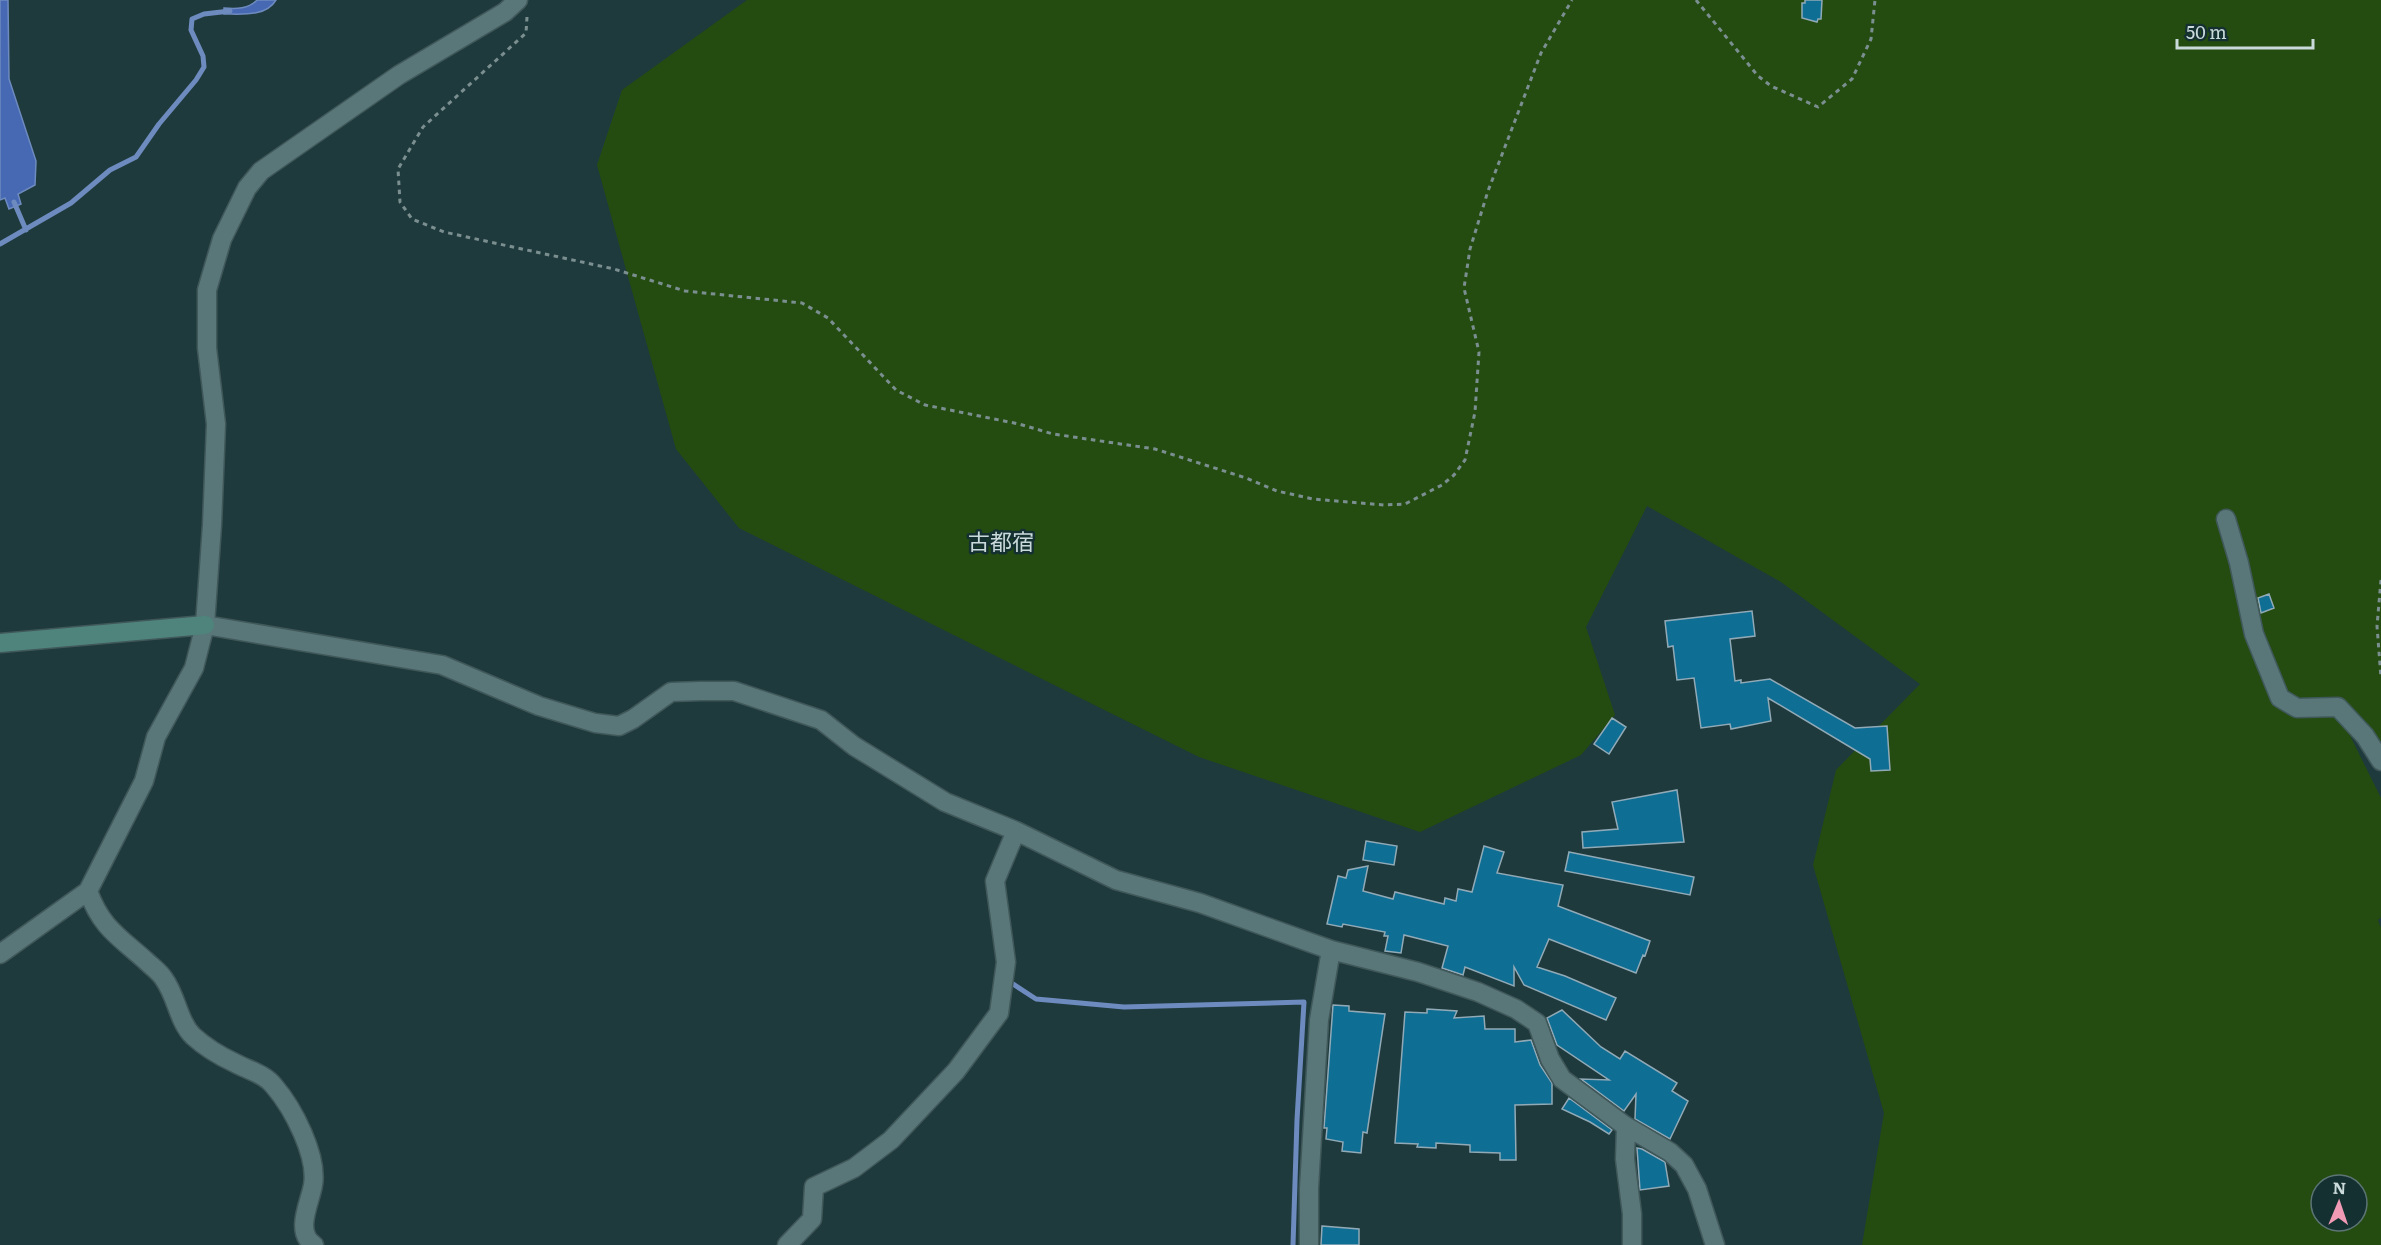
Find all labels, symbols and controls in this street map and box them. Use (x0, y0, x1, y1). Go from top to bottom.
scale bar (2177, 12, 2314, 50)
text: 50 m (2186, 18, 2227, 45)
district label: 古都宿 (968, 524, 1034, 557)
north arrow (2309, 1173, 2369, 1233)
text: N (2332, 1175, 2347, 1199)

